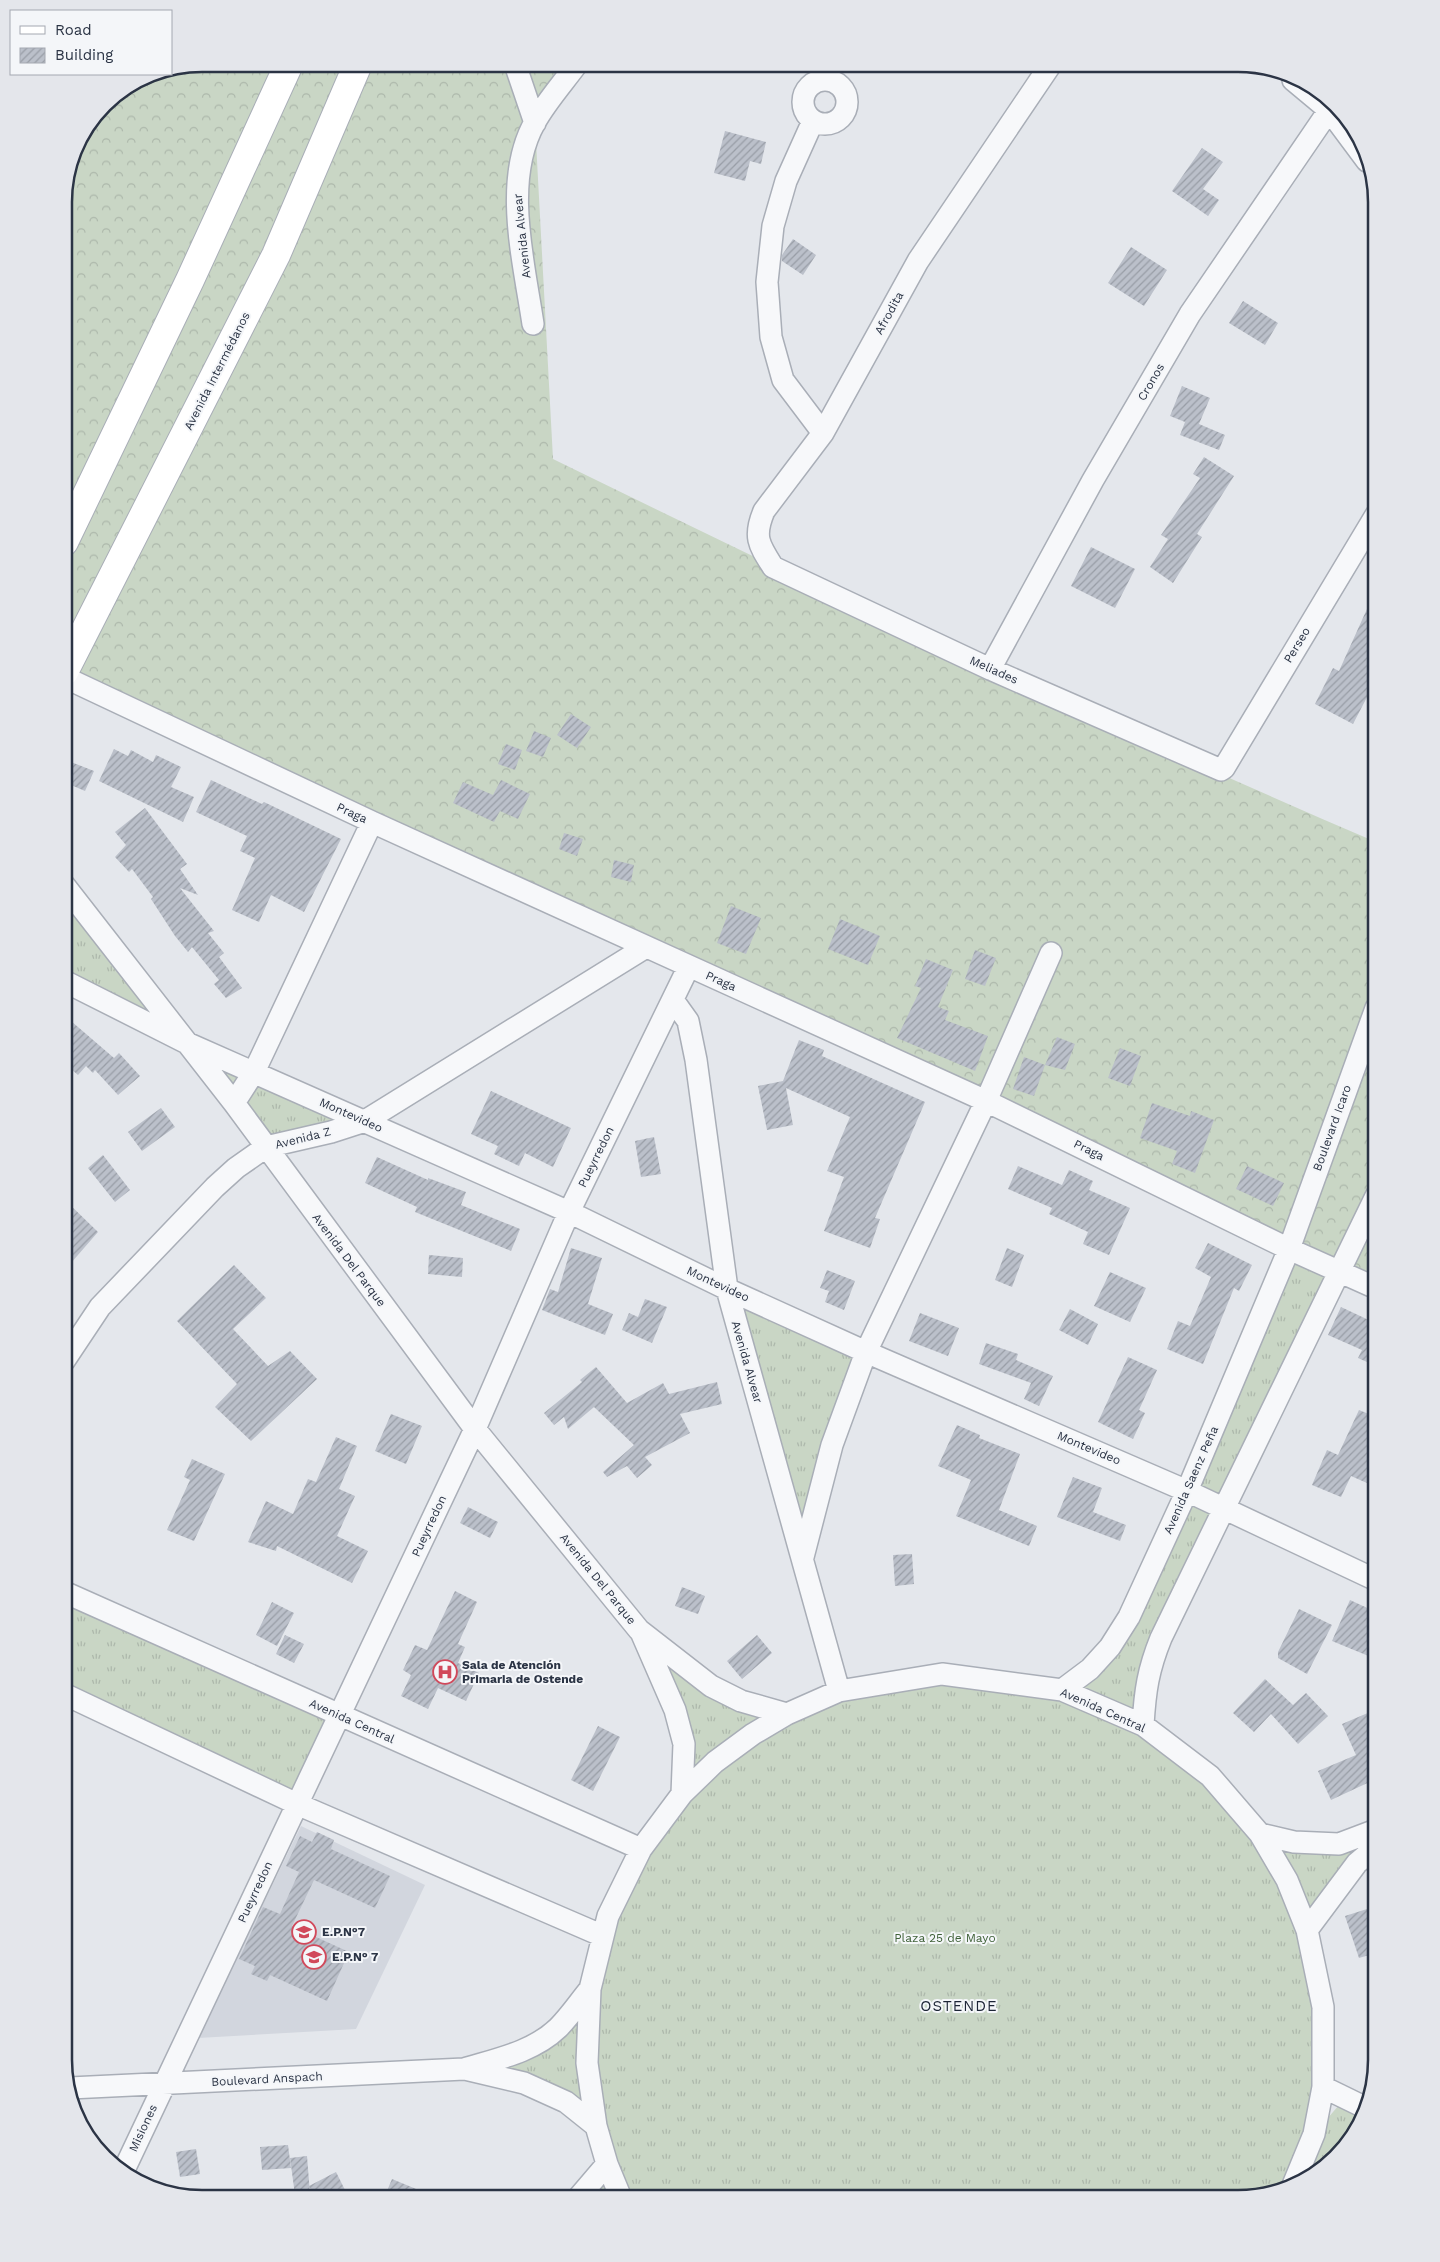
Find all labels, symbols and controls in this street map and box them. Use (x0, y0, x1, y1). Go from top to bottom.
legend (10, 10, 172, 75)
text: Road (55, 21, 92, 39)
text: Building (55, 46, 113, 64)
street label: Avenida Alvear (511, 193, 533, 279)
street label: Afrodita (872, 289, 907, 337)
street label: Avenida Intermédanos (181, 310, 253, 432)
street label: Cronos (1135, 361, 1167, 403)
street label: Perseo (1281, 625, 1313, 665)
street label: Meliades (968, 653, 1020, 687)
street label: Praga (335, 800, 370, 826)
street label: Praga (704, 968, 739, 994)
street label: Boulevard Icaro (1310, 1083, 1354, 1173)
street label: Montevideo (317, 1095, 385, 1135)
street label: Avenida Z (274, 1124, 332, 1152)
street label: Pueyrredon (575, 1124, 617, 1190)
street label: Praga (1072, 1137, 1107, 1163)
street label: Avenida Del Parque (309, 1211, 389, 1309)
street label: Montevideo (684, 1263, 752, 1305)
street label: Avenida Alvear (729, 1319, 765, 1405)
street label: Avenida Saenz Peña (1161, 1424, 1221, 1536)
street label: Montevideo (1055, 1428, 1123, 1468)
street label: Pueyrredon (409, 1493, 449, 1559)
street label: Avenida Del Parque (557, 1531, 639, 1627)
place label: Sala de Atención Primaria de Ostende (462, 1658, 583, 1686)
hospital icon: Sala de Atención Primaria de Ostende (432, 1659, 458, 1685)
street label: Avenida Central (1058, 1685, 1148, 1735)
street label: Avenida Central (307, 1696, 397, 1746)
street label: Pueyrredon (235, 1859, 275, 1925)
school or university icon: E.P.N°7 (291, 1919, 317, 1945)
place label: E.P.N°7 (322, 1925, 365, 1939)
park label: Plaza 25 de Mayo (894, 1931, 996, 1945)
school or university icon: E.P.N° 7 (301, 1944, 327, 1970)
place label: E.P.N° 7 (332, 1950, 378, 1964)
district label: OSTENDE (920, 1997, 998, 2015)
street label: Boulevard Anspach (211, 2069, 323, 2089)
street label: Misiones (126, 2102, 160, 2154)

